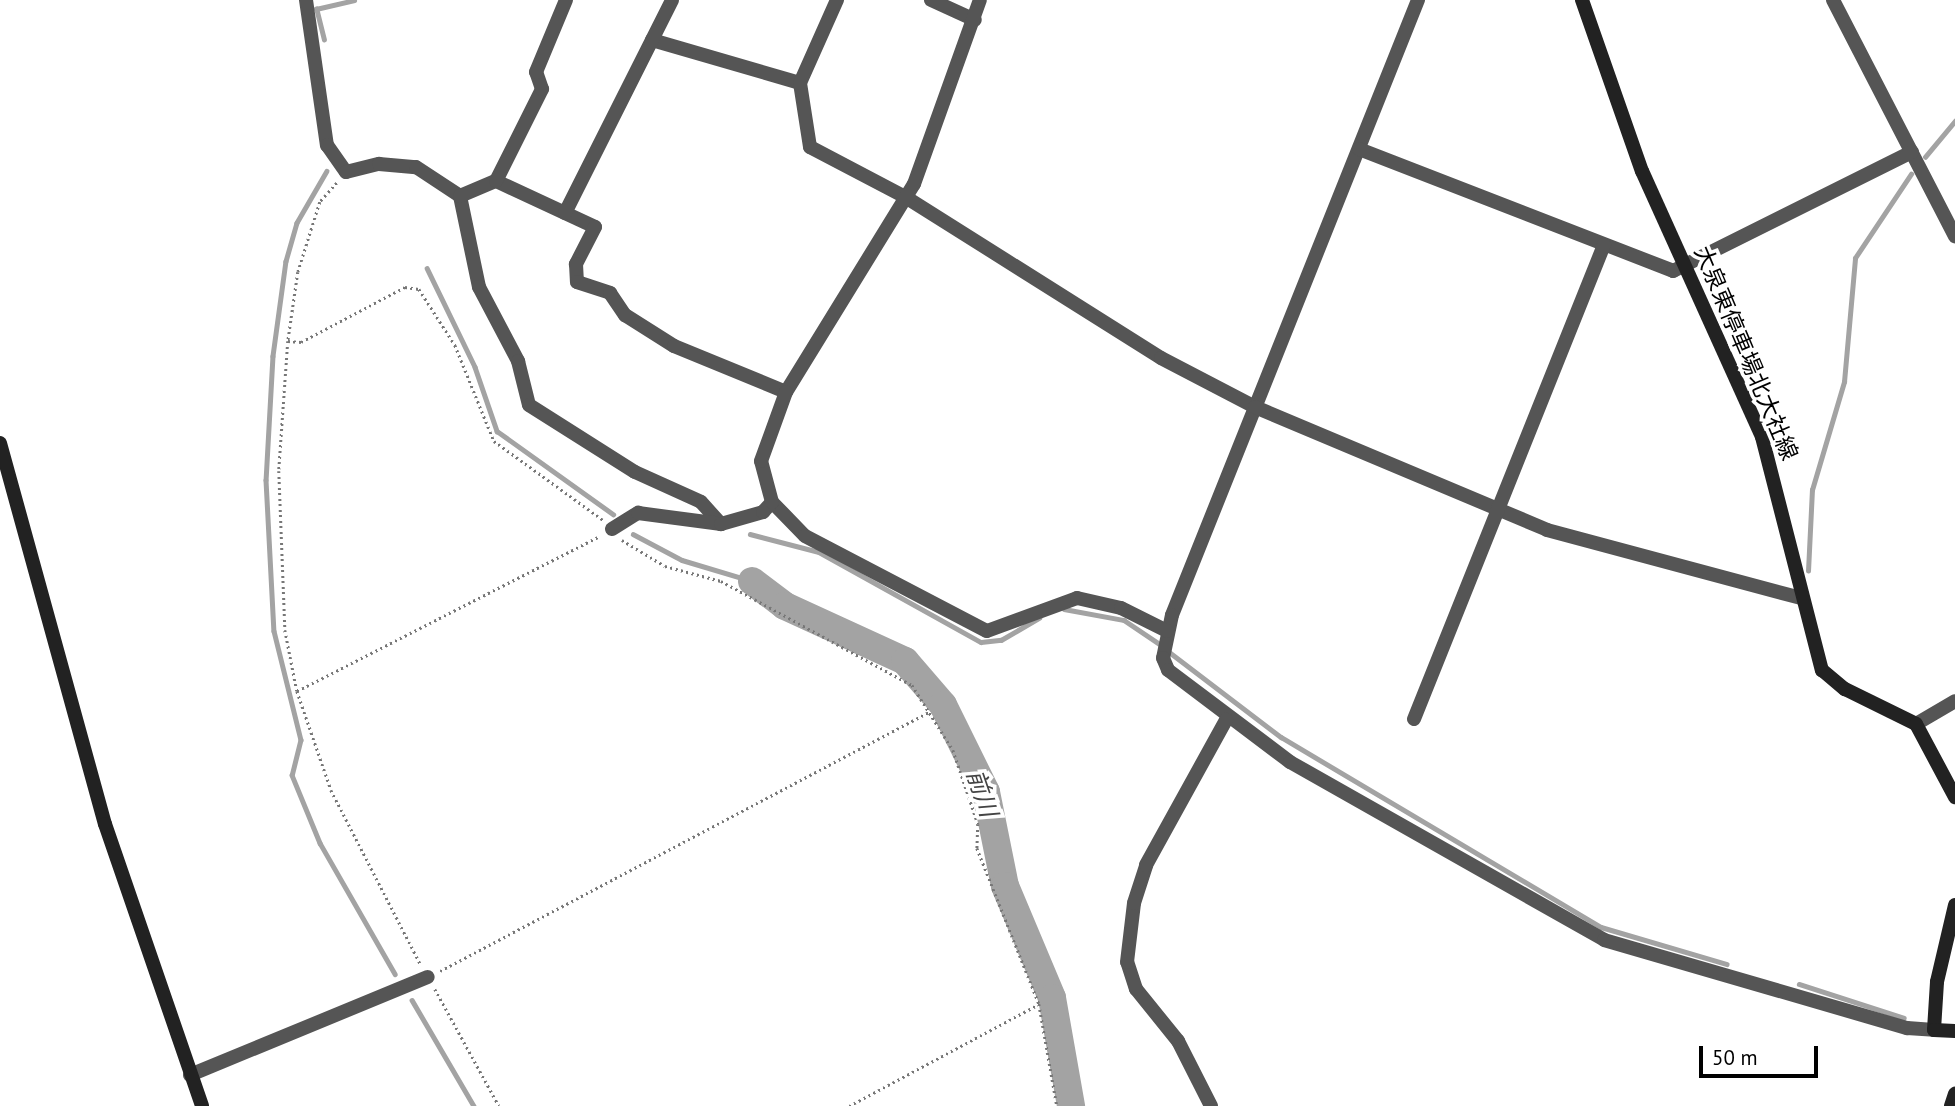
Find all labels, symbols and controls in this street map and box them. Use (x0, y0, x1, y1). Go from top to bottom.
street label: 大泉東停車場北大社線 (1688, 242, 1804, 464)
water label: 前川 (961, 766, 1003, 820)
scale bar (1703, 1032, 1822, 1076)
text: 50 m (1712, 1044, 1758, 1071)

